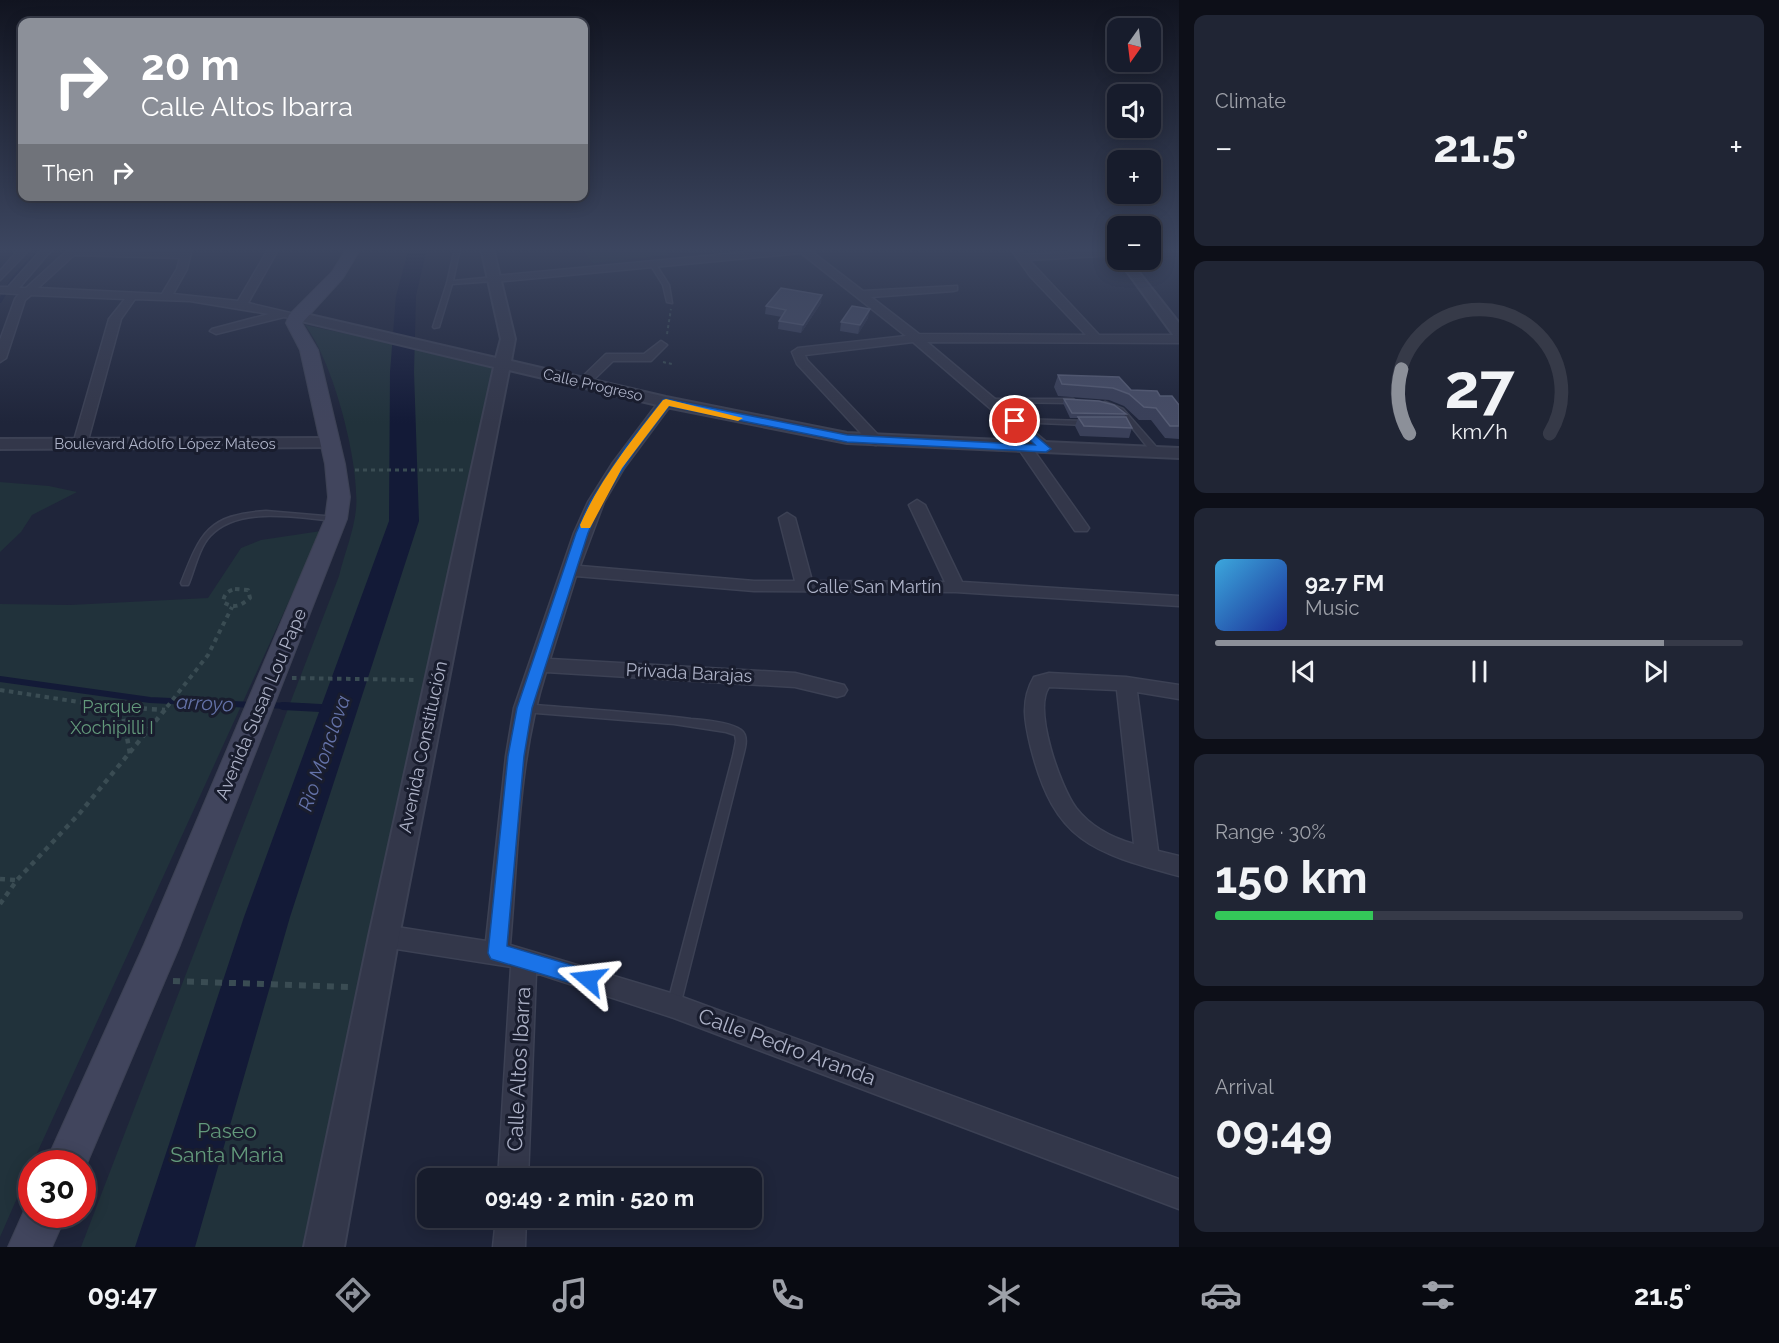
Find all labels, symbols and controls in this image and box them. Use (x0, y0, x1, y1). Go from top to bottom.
north arrow (1107, 18, 1161, 72)
map controls (1107, 18, 1161, 270)
text: 20 m (141, 41, 240, 90)
icon: right (42, 42, 120, 120)
button: sound (1107, 84, 1161, 138)
text: Climate (1215, 89, 1286, 113)
text: Calle Altos Ibarra (141, 91, 353, 122)
text: 21.5° (1433, 120, 1529, 173)
text: − (1215, 128, 1233, 167)
text: + (1729, 128, 1743, 167)
button: + (1107, 150, 1161, 204)
icon: right (106, 156, 139, 189)
text: Then (42, 160, 94, 186)
button: − (1107, 216, 1161, 270)
text: 27 (1444, 349, 1515, 423)
street label: Calle Progreso (541, 365, 645, 405)
pin (989, 395, 1040, 446)
icon: arrive (998, 404, 1031, 437)
text: km/h (1451, 420, 1507, 445)
street label: Boulevard Adolfo López Mateos (54, 435, 276, 453)
text: 92.7 FM (1305, 570, 1384, 596)
street label: Calle San Martín (806, 576, 942, 597)
text: Music (1305, 596, 1359, 620)
street label: Avenida Susan Lou Pape (211, 605, 311, 802)
icon: previous (1287, 655, 1320, 688)
icon: pause (1463, 655, 1496, 688)
icon: next (1639, 655, 1672, 688)
street label: Avenida Constitución (394, 659, 451, 835)
street label: Privada Barajas (625, 659, 753, 686)
water label: arroyo (176, 690, 234, 716)
water label: Rio Monclova (293, 692, 355, 814)
park label: Parque Xochipilli I (70, 696, 154, 738)
text: Range · 30% (1215, 820, 1326, 844)
text: 150 km (1215, 851, 1368, 904)
position arrow (556, 947, 620, 1011)
street label: Calle Altos Ibarra (502, 986, 535, 1152)
street label: Calle Pedro Aranda (695, 1003, 879, 1090)
text: Arrival (1215, 1075, 1274, 1099)
text: 09:49 (1215, 1106, 1332, 1159)
park label: Paseo Santa Maria (170, 1118, 284, 1167)
speed limit sign: 30 (18, 1150, 96, 1228)
text: 09:49 · 2 min · 520 m (485, 1185, 694, 1211)
icon: directions (332, 1274, 374, 1316)
icon: music (549, 1274, 591, 1316)
icon: phone (766, 1274, 808, 1316)
icon: climate (983, 1274, 1025, 1316)
icon: car (1200, 1274, 1242, 1316)
icon: filters (1417, 1274, 1459, 1316)
text: 09:47 (87, 1280, 157, 1311)
text: 21.5° (1634, 1280, 1691, 1311)

